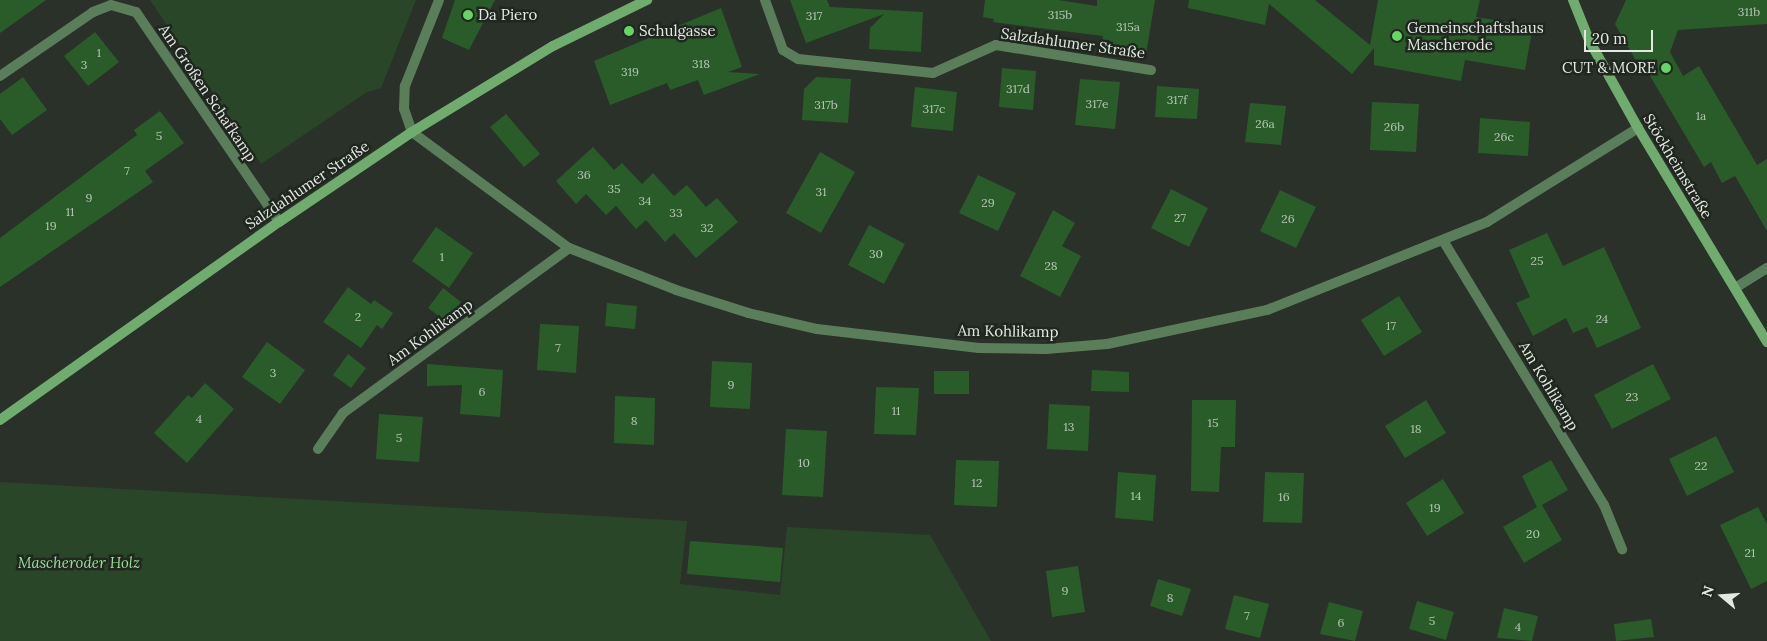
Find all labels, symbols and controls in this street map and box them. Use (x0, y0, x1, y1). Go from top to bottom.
house number: 311b (1738, 5, 1760, 19)
place label: Da Piero (478, 6, 537, 24)
house number: 315b (1048, 8, 1072, 22)
marker: Da Piero (462, 9, 474, 21)
house number: 317 (806, 9, 822, 23)
place label: Gemeinschaftshaus Mascherode (1407, 18, 1544, 53)
house number: 315a (1116, 20, 1140, 34)
scale bar (1587, 20, 1656, 52)
street label: Am Großen Schafkamp (155, 21, 261, 165)
place label: Schulgasse (639, 22, 716, 40)
street label: Salzdahlumer Straße (1000, 24, 1146, 62)
marker: Schulgasse (623, 25, 635, 37)
text: 20 m (1592, 29, 1627, 48)
marker: Gemeinschaftshaus Mascherode (1391, 30, 1403, 42)
house number: 1 (97, 46, 101, 60)
house number: 318 (692, 57, 710, 71)
house number: 3 (81, 58, 87, 72)
place label: CUT & MORE (1562, 59, 1656, 77)
marker: CUT & MORE (1660, 62, 1672, 74)
house number: 319 (621, 65, 639, 79)
house number: 317d (1006, 82, 1030, 96)
house number: 317f (1167, 93, 1187, 107)
house number: 317e (1085, 97, 1109, 111)
house number: 317b (814, 98, 838, 112)
house number: 317c (923, 102, 945, 116)
house number: 1a (1696, 109, 1706, 123)
street label: Stöckheimstraße (1640, 110, 1716, 222)
house number: 26a (1255, 117, 1275, 131)
house number: 26b (1384, 120, 1404, 134)
house number: 5 (156, 129, 162, 143)
house number: 26c (1494, 130, 1514, 144)
street label: Salzdahlumer Straße (242, 137, 372, 233)
house number: 7 (124, 164, 130, 178)
house number: 36 (577, 168, 591, 182)
house number: 35 (607, 182, 621, 196)
house number: 31 (815, 185, 827, 199)
house number: 9 (86, 191, 92, 205)
house number: 34 (638, 194, 652, 208)
house number: 29 (981, 196, 995, 210)
house number: 11 (66, 205, 74, 219)
house number: 33 (669, 206, 683, 220)
house number: 27 (1174, 211, 1186, 225)
house number: 26 (1281, 212, 1295, 226)
house number: 19 (45, 219, 57, 233)
house number: 32 (700, 221, 714, 235)
house number: 30 (869, 247, 883, 261)
house number: 1 (440, 250, 444, 264)
house number: 25 (1531, 254, 1543, 268)
house number: 28 (1044, 259, 1058, 273)
street label: Am Kohlikamp (384, 295, 476, 369)
house number: 2 (355, 310, 361, 324)
house number: 24 (1596, 312, 1608, 326)
house number: 17 (1386, 319, 1396, 333)
street label: Am Kohlikamp (957, 321, 1059, 341)
street label: Am Kohlikamp (1515, 338, 1583, 434)
house number: 7 (555, 341, 561, 355)
house number: 3 (270, 366, 276, 380)
house number: 9 (728, 378, 734, 392)
house number: 6 (479, 385, 485, 399)
house number: 23 (1626, 390, 1638, 404)
house number: 11 (892, 404, 900, 418)
house number: 4 (196, 412, 202, 426)
house number: 8 (631, 414, 637, 428)
house number: 15 (1208, 416, 1218, 430)
house number: 13 (1063, 420, 1075, 434)
house number: 18 (1410, 422, 1422, 436)
house number: 5 (396, 431, 402, 445)
house number: 10 (798, 456, 810, 470)
house number: 22 (1695, 459, 1707, 473)
house number: 12 (972, 476, 982, 490)
house number: 14 (1131, 489, 1141, 503)
house number: 16 (1278, 490, 1290, 504)
house number: 19 (1429, 501, 1441, 515)
house number: 20 (1526, 527, 1540, 541)
house number: 21 (1745, 546, 1755, 560)
park label: Mascheroder Holz (18, 554, 140, 572)
north arrow (1697, 571, 1747, 621)
text: N (1697, 583, 1718, 599)
house number: 9 (1062, 584, 1068, 598)
house number: 8 (1167, 591, 1173, 605)
house number: 7 (1244, 609, 1250, 623)
house number: 5 (1429, 614, 1435, 628)
house number: 6 (1338, 616, 1344, 630)
house number: 4 (1515, 620, 1521, 634)

